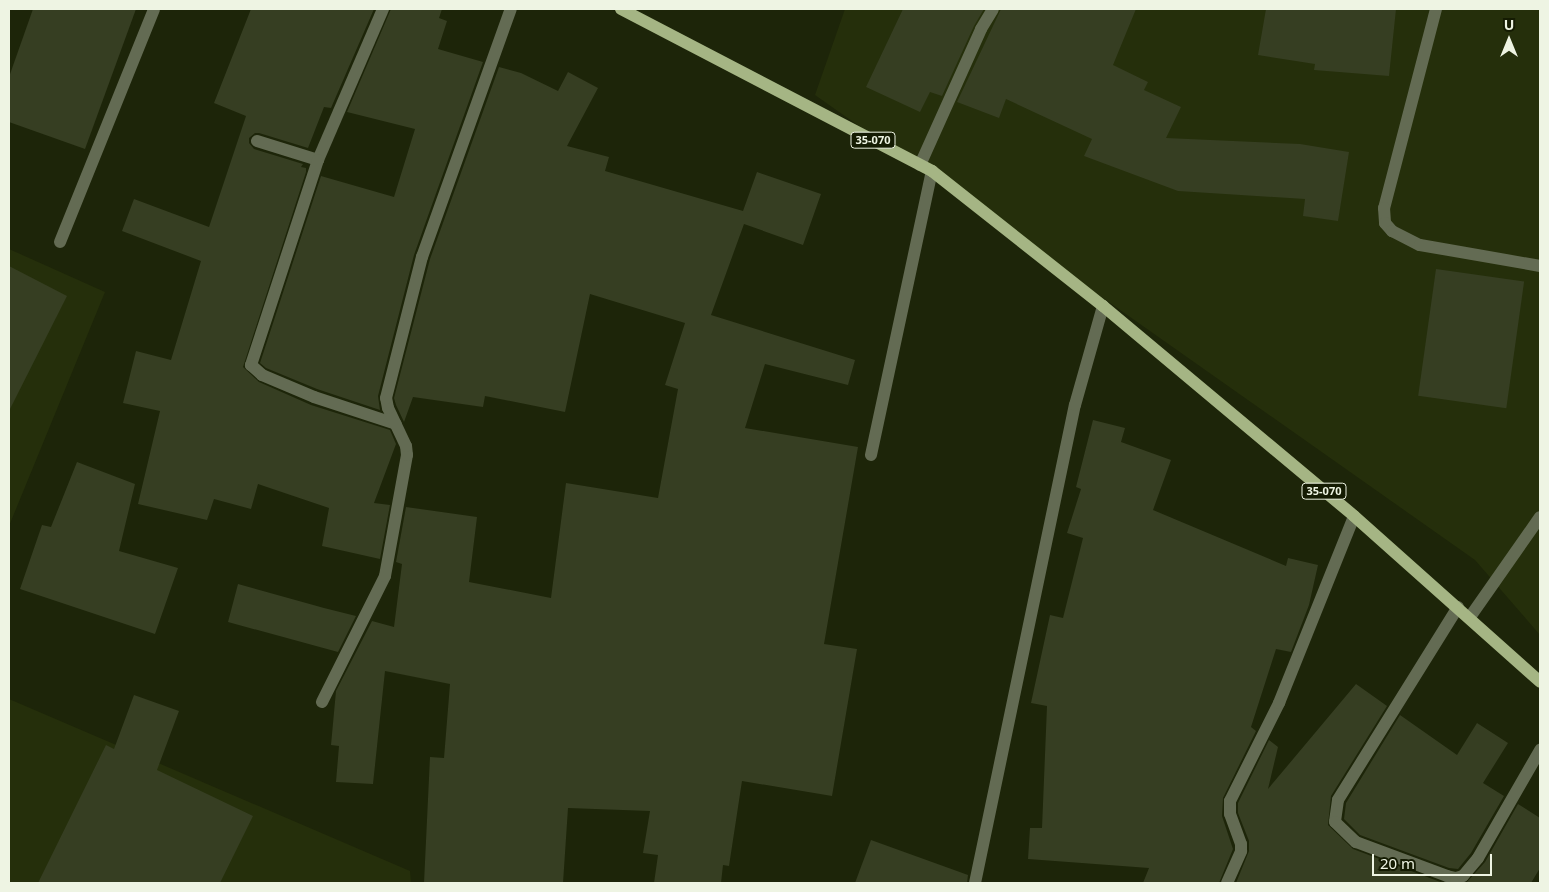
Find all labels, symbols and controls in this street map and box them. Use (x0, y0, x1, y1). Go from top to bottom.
north arrow (1484, 15, 1534, 65)
text: U (1504, 15, 1514, 34)
road number: 35-070 (850, 132, 896, 148)
road number: 35-070 (1302, 482, 1346, 500)
scale bar (1374, 844, 1494, 876)
text: 20 m (1380, 853, 1415, 873)

